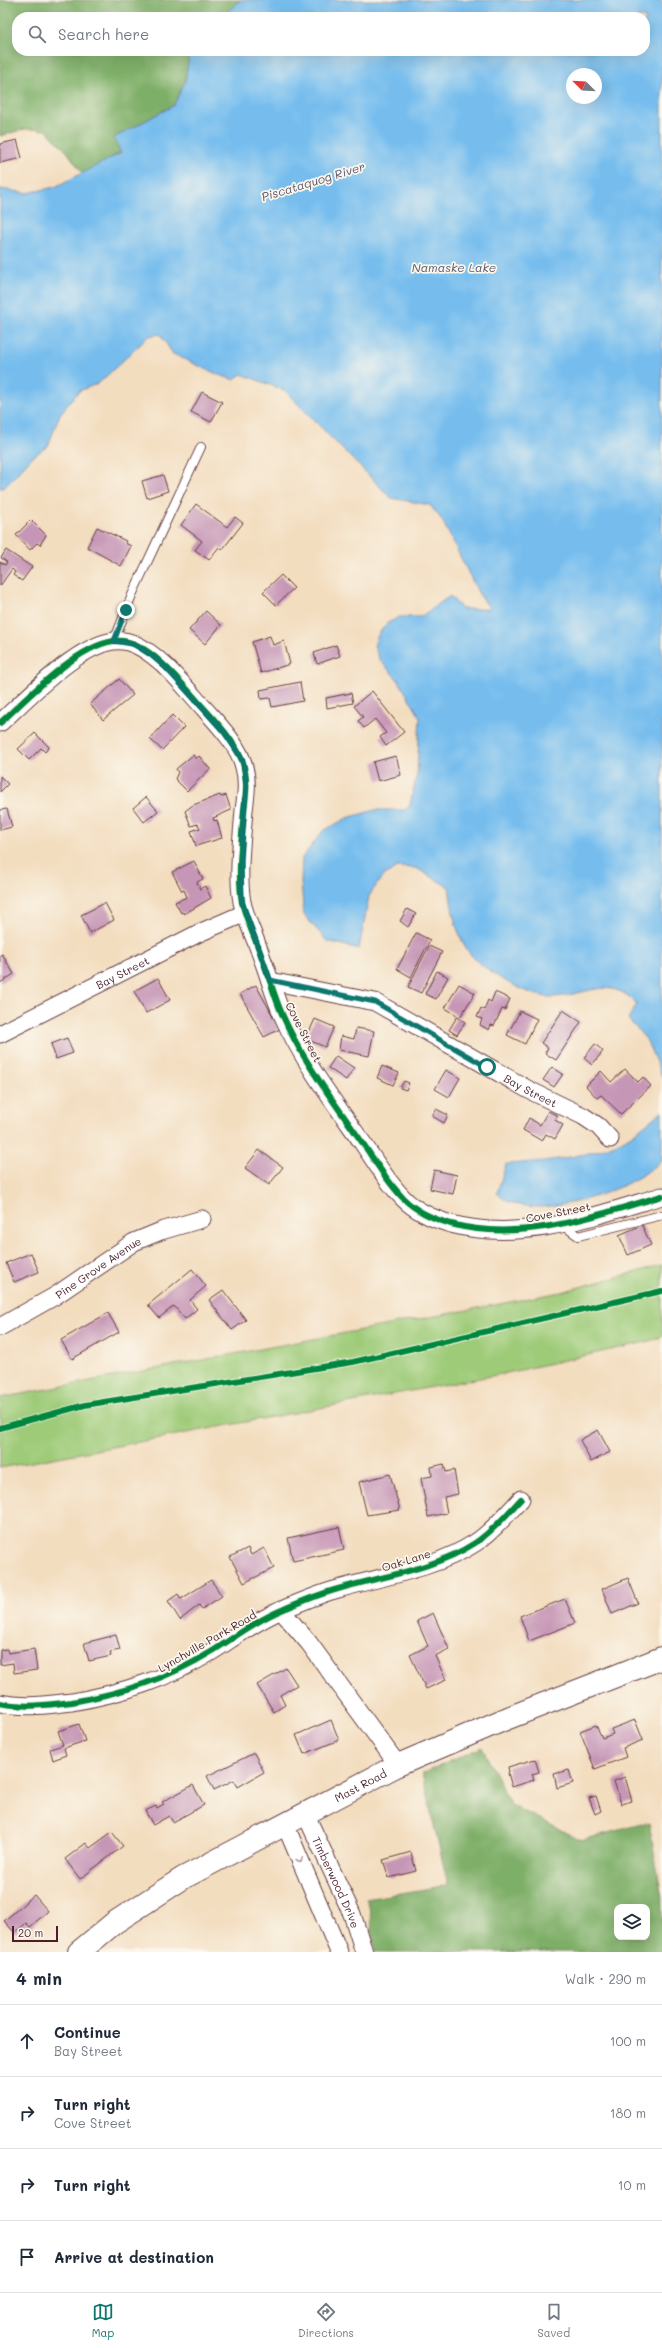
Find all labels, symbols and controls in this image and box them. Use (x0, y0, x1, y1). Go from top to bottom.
search box (12, 12, 650, 56)
icon: search (26, 23, 48, 45)
text: Search here (58, 24, 149, 44)
north arrow (566, 68, 602, 104)
water label: Piscataquog River (259, 158, 367, 204)
water label: Namaske Lake (412, 259, 496, 275)
route end (117, 601, 135, 619)
street label: Bay Street (93, 952, 152, 992)
street label: Cove Street (282, 999, 326, 1065)
route start (478, 1058, 496, 1076)
street label: Bay Street (501, 1070, 560, 1110)
street label: Cove Street (524, 1198, 592, 1226)
street label: Pine Grove Avenue (52, 1232, 143, 1301)
street label: Oak Lane (380, 1545, 433, 1575)
street label: Lynchville Park Road (155, 1607, 259, 1675)
street label: Mast Road (332, 1765, 389, 1805)
street label: Timberwood Drive (309, 1834, 363, 1930)
one-way arrow (295, 1855, 303, 1863)
map controls (614, 1904, 650, 1940)
button: layers (614, 1904, 650, 1940)
scale bar (12, 1924, 58, 1943)
text: 20 m (18, 1925, 43, 1940)
text: 4 min (16, 1967, 62, 1989)
text: Walk · 290 m (565, 1970, 646, 1987)
text: Continue (54, 2022, 121, 2042)
icon: ahead (16, 2030, 38, 2052)
text: 100 m (610, 2032, 646, 2049)
text: Bay Street (54, 2042, 123, 2059)
text: Turn right (54, 2094, 131, 2114)
icon: right (16, 2102, 38, 2124)
text: 180 m (610, 2104, 646, 2121)
text: Cove Street (54, 2114, 131, 2131)
icon: right (16, 2174, 38, 2196)
text: Turn right (54, 2175, 131, 2195)
text: 10 m (618, 2176, 646, 2193)
icon: arrive (16, 2246, 38, 2268)
text: Arrive at destination (54, 2247, 214, 2267)
tab: Map (92, 2301, 114, 2340)
tab: Directions (298, 2301, 354, 2340)
tab: Saved (537, 2301, 570, 2340)

